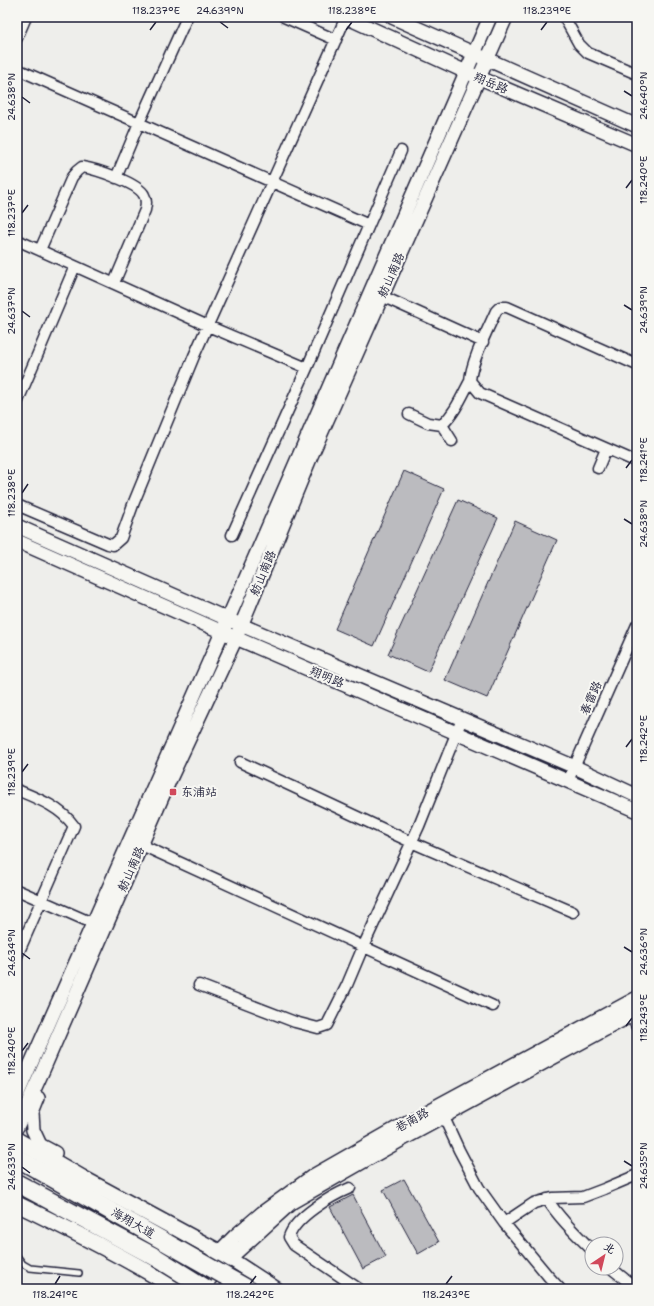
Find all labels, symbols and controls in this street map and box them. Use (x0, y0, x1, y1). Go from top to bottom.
text: 118.237°E (132, 4, 180, 17)
text: 24.639°N (196, 4, 244, 17)
text: 118.238°E (328, 4, 376, 17)
text: 118.239°E (523, 4, 571, 17)
street label: 翔岳路 (471, 69, 511, 97)
text: 24.640°N (637, 72, 650, 120)
text: 24.638°N (5, 73, 18, 121)
text: 118.240°E (637, 156, 650, 204)
text: 118.237°E (5, 189, 18, 237)
street label: 舫山南路 (374, 250, 408, 300)
text: 24.639°N (637, 286, 650, 334)
text: 24.637°N (5, 287, 18, 335)
text: 118.241°E (637, 437, 650, 483)
text: 118.238°E (5, 469, 18, 517)
text: 24.638°N (637, 500, 650, 548)
street label: 舫山南路 (246, 548, 280, 598)
street label: 翔明路 (307, 663, 347, 691)
street label: 春雷路 (576, 678, 606, 718)
text: 118.242°E (637, 715, 650, 763)
text: 118.239°E (5, 748, 18, 796)
place label: 东浦站 (181, 784, 217, 800)
marker: 东浦站 (168, 787, 178, 797)
street label: 舫山南路 (114, 844, 148, 894)
text: 24.636°N (637, 928, 650, 976)
text: 24.634°N (5, 929, 18, 977)
text: 118.243°E (637, 994, 650, 1042)
text: 118.240°E (5, 1027, 18, 1075)
street label: 巷南路 (392, 1104, 432, 1136)
text: 24.635°N (637, 1142, 650, 1190)
text: 24.633°N (5, 1143, 18, 1191)
street label: 海翔大道 (108, 1204, 158, 1242)
north arrow (584, 1236, 624, 1276)
text: 北 (601, 1239, 618, 1258)
text: 118.241°E (32, 1288, 78, 1301)
text: 118.242°E (226, 1288, 274, 1301)
text: 118.243°E (422, 1288, 470, 1301)

